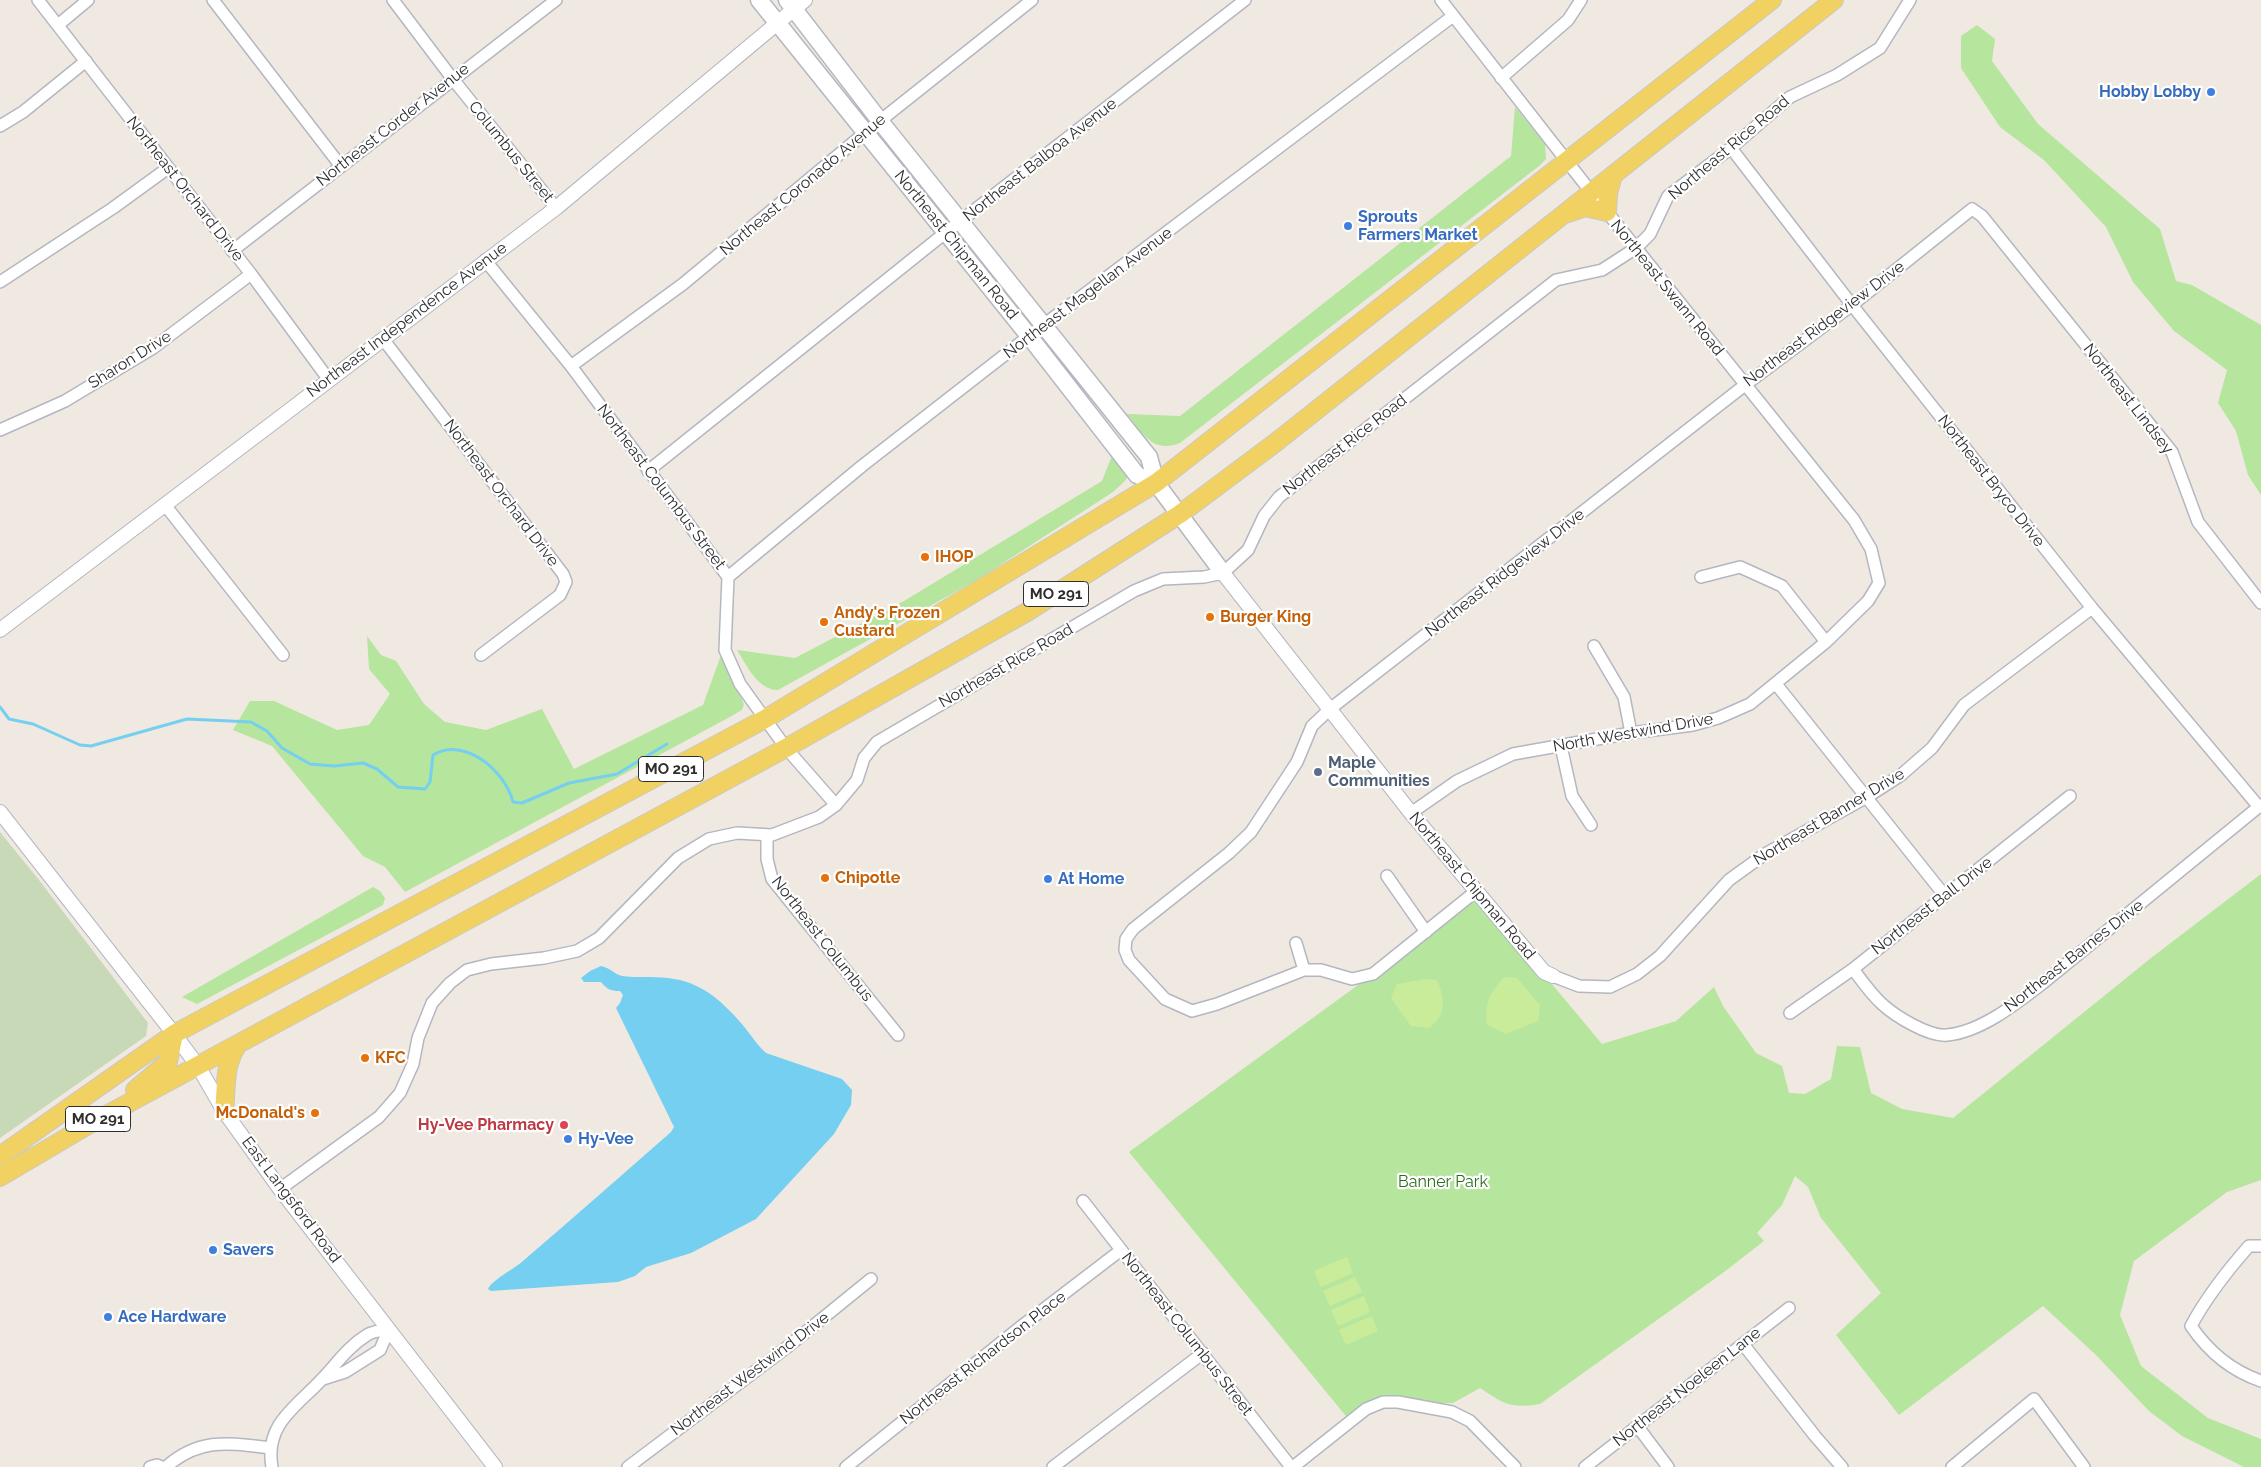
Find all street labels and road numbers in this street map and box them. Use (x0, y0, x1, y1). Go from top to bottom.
street label: Northeast Corder Avenue (313, 59, 473, 191)
street label: Northeast Rice Road (1665, 92, 1793, 204)
street label: Northeast Balboa Avenue (959, 94, 1121, 226)
street label: Columbus Street (464, 98, 558, 206)
street label: Northeast Coronado Avenue (716, 110, 890, 260)
street label: Northeast Orchard Drive (122, 113, 248, 265)
street label: Northeast Chipman Road (890, 167, 1022, 323)
street label: Northeast Swann Road (1606, 216, 1728, 360)
street label: Northeast Magellan Avenue (1000, 223, 1176, 363)
street label: Northeast Independence Avenue (303, 238, 511, 402)
street label: Northeast Ridgeview Drive (1740, 257, 1908, 391)
street label: Sharon Drive (85, 327, 175, 393)
street label: Northeast Lindsey (2079, 340, 2177, 458)
street label: Northeast Rice Road (1279, 391, 1411, 499)
street label: Northeast Columbus Street (593, 401, 729, 573)
street label: Northeast Bryco Drive (1933, 411, 2049, 551)
street label: Northeast Orchard Drive (439, 416, 563, 570)
street label: Northeast Ridgeview Drive (1422, 505, 1588, 641)
road number: MO 291 (1024, 582, 1088, 606)
street label: Northeast Rice Road (935, 620, 1077, 712)
street label: North Westwind Drive (1551, 709, 1715, 757)
road number: MO 291 (638, 756, 704, 782)
street label: Northeast Banner Drive (1750, 764, 1908, 870)
street label: Northeast Chipman Road (1405, 809, 1539, 963)
street label: Northeast Ball Drive (1868, 853, 1996, 959)
street label: Northeast Columbus (767, 873, 877, 1005)
street label: Northeast Barnes Drive (2001, 896, 2147, 1016)
road number: MO 291 (66, 1106, 130, 1132)
street label: East Langsford Road (237, 1133, 345, 1267)
street label: Northeast Columbus Street (1117, 1249, 1257, 1419)
street label: Northeast Richardson Place (896, 1287, 1070, 1429)
street label: Northeast Westwind Drive (667, 1308, 833, 1440)
street label: Northeast Noeleen Lane (1609, 1323, 1765, 1451)

